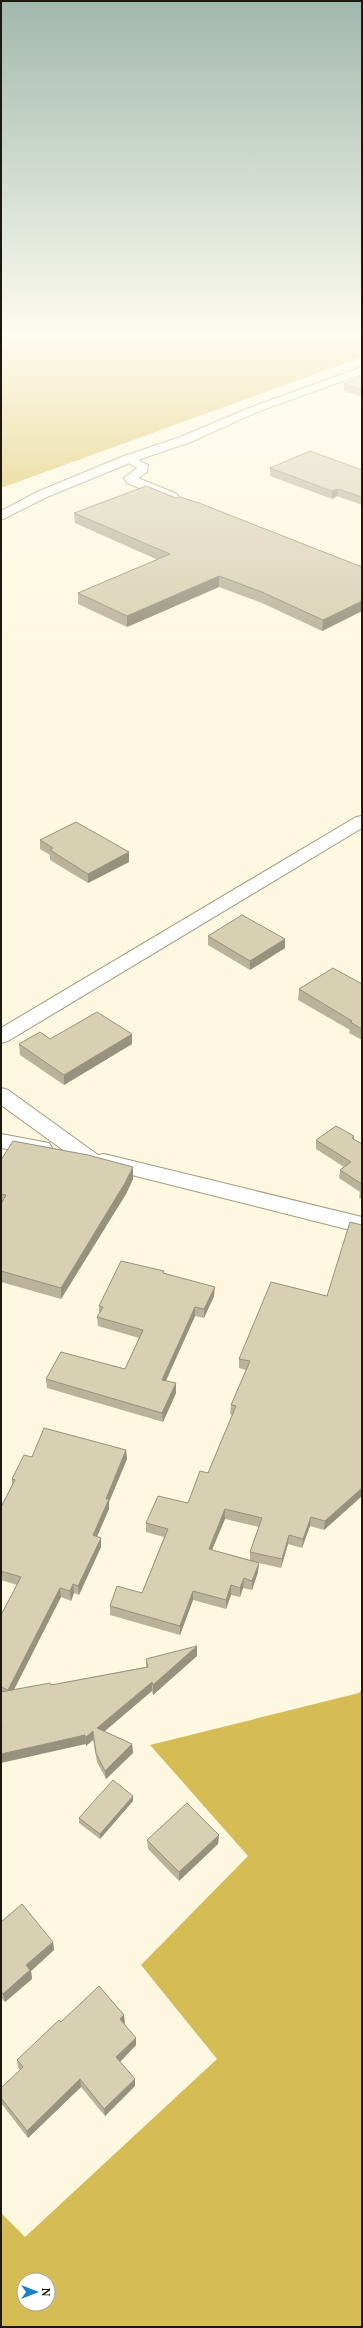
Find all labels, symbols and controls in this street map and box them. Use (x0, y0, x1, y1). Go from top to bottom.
north arrow (16, 2272, 56, 2312)
text: N (39, 2288, 54, 2297)

